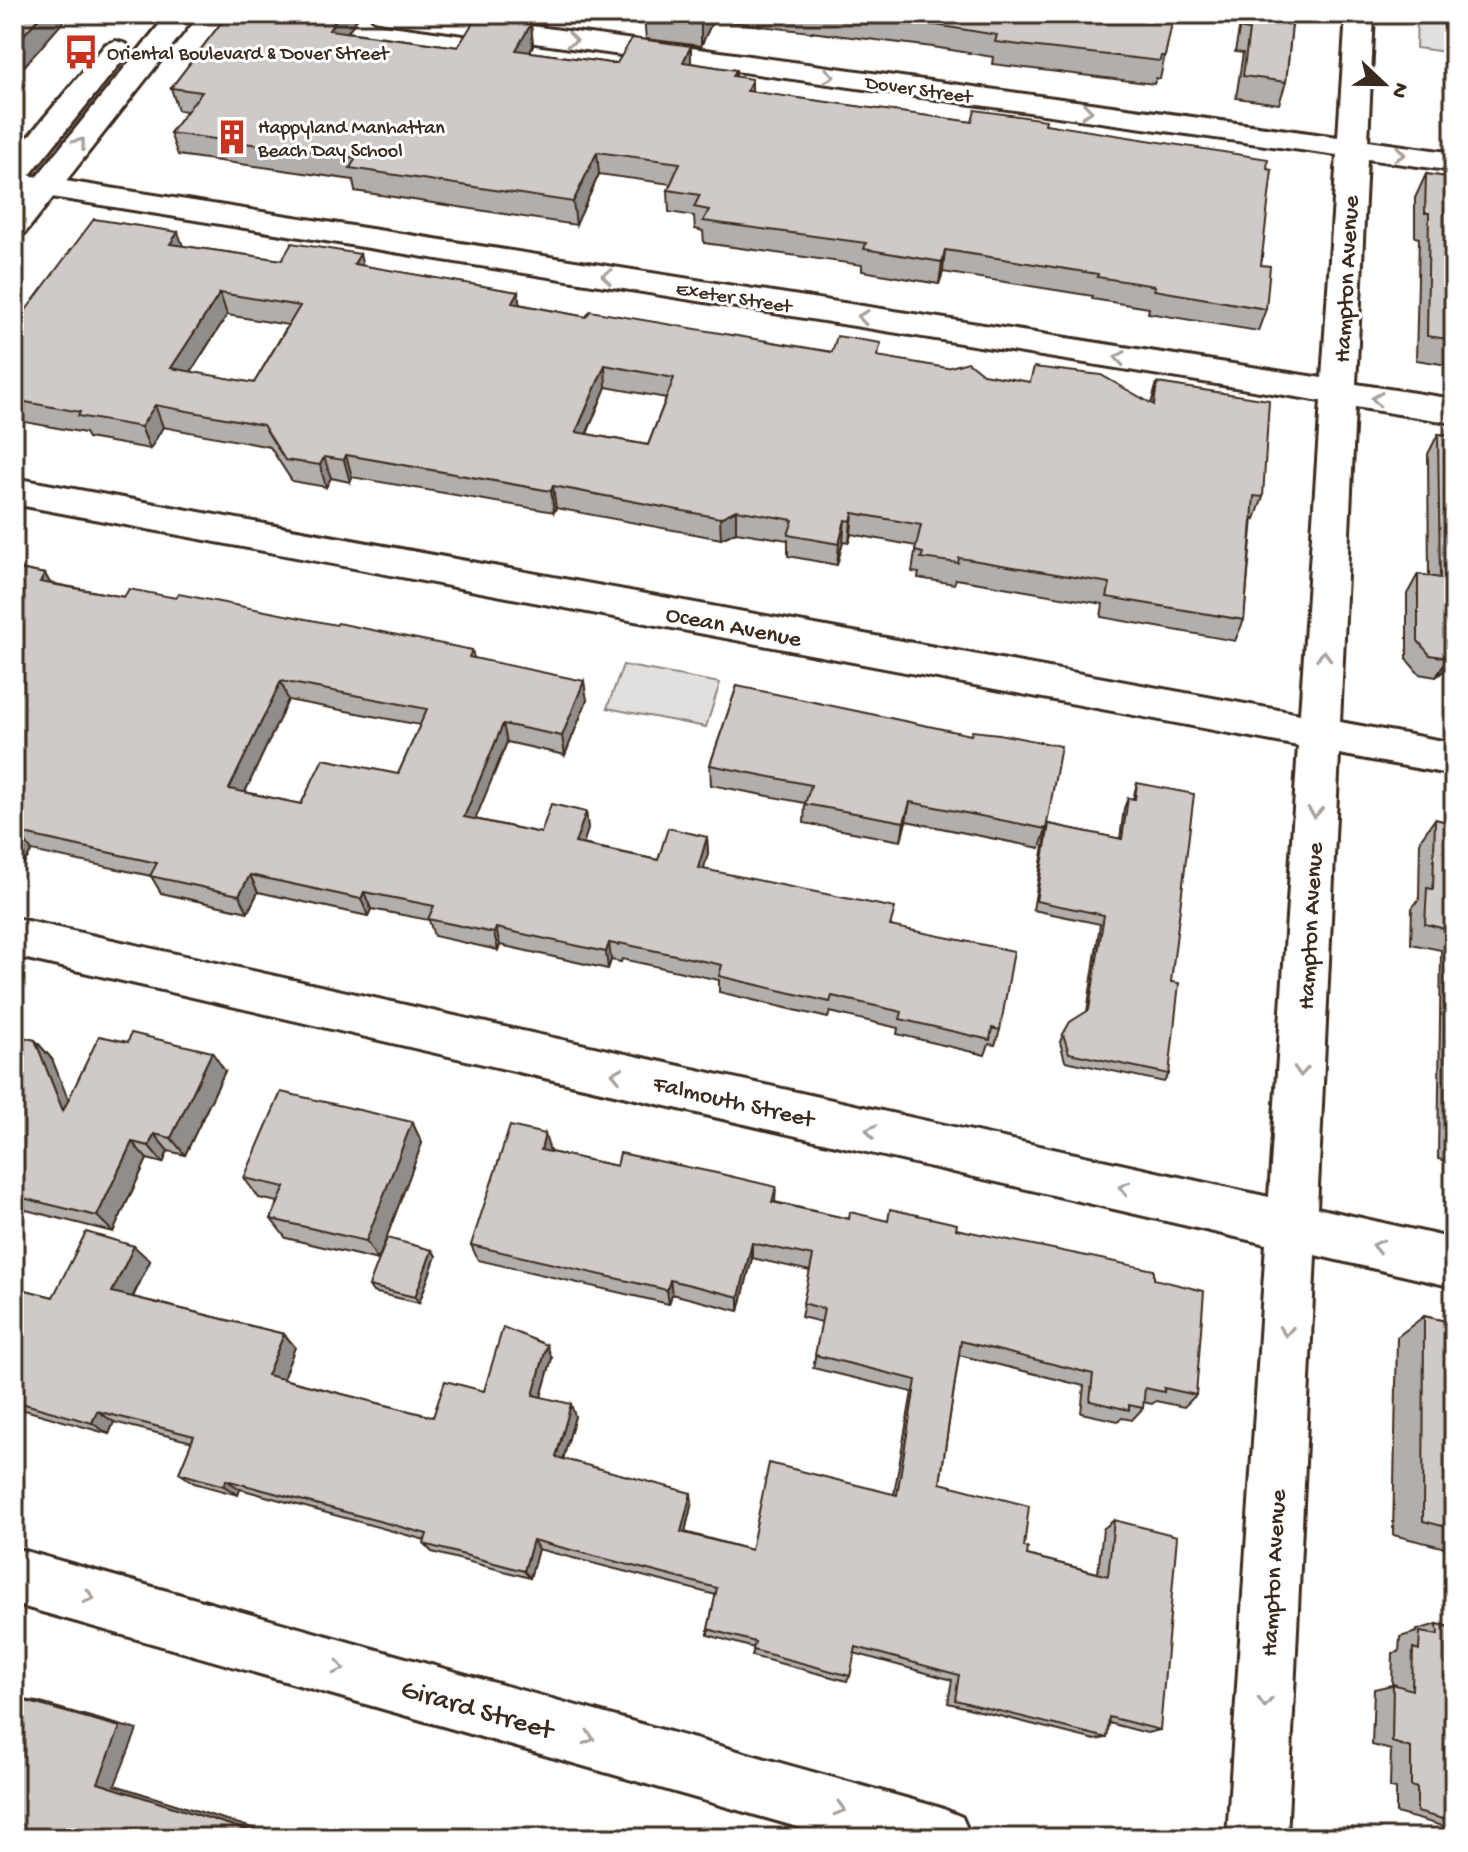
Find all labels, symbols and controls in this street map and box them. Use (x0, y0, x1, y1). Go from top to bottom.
one-way arrow (565, 31, 579, 48)
bus stop icon: Oriental Boulevard & Dover Street (62, 33, 100, 71)
place label: Oriental Boulevard & Dover Street (107, 44, 390, 67)
north arrow (1344, 44, 1424, 124)
one-way arrow (823, 67, 836, 84)
street label: Dover Street (862, 72, 975, 111)
text: N (1384, 78, 1414, 102)
one-way arrow (1080, 102, 1094, 119)
building icon: Happyland Manhattan Beach Day School (213, 118, 251, 156)
place label: Happyland Manhattan Beach Day School (257, 118, 445, 164)
one-way arrow (70, 138, 85, 152)
one-way arrow (1394, 146, 1407, 163)
street label: Hampton Avenue (1330, 194, 1367, 364)
one-way arrow (600, 268, 613, 285)
street label: Exeter Street (674, 279, 795, 320)
one-way arrow (857, 309, 870, 326)
one-way arrow (1113, 350, 1127, 367)
one-way arrow (1370, 391, 1384, 408)
street label: Ocean Avenue (663, 601, 804, 656)
one-way arrow (1315, 649, 1332, 662)
one-way arrow (1307, 806, 1324, 819)
street label: Hampton Avenue (1294, 841, 1331, 1011)
one-way arrow (1292, 1065, 1309, 1078)
one-way arrow (611, 1066, 625, 1083)
street label: Falmouth Street (649, 1071, 819, 1136)
one-way arrow (864, 1123, 878, 1140)
one-way arrow (1118, 1180, 1132, 1197)
one-way arrow (1372, 1238, 1385, 1255)
one-way arrow (1278, 1325, 1295, 1338)
street label: Hampton Avenue (1257, 1488, 1294, 1658)
one-way arrow (82, 1588, 96, 1604)
one-way arrow (332, 1658, 346, 1675)
street label: Girard Street (397, 1674, 559, 1750)
one-way arrow (1257, 1696, 1274, 1709)
one-way arrow (582, 1729, 596, 1746)
one-way arrow (832, 1800, 846, 1816)

